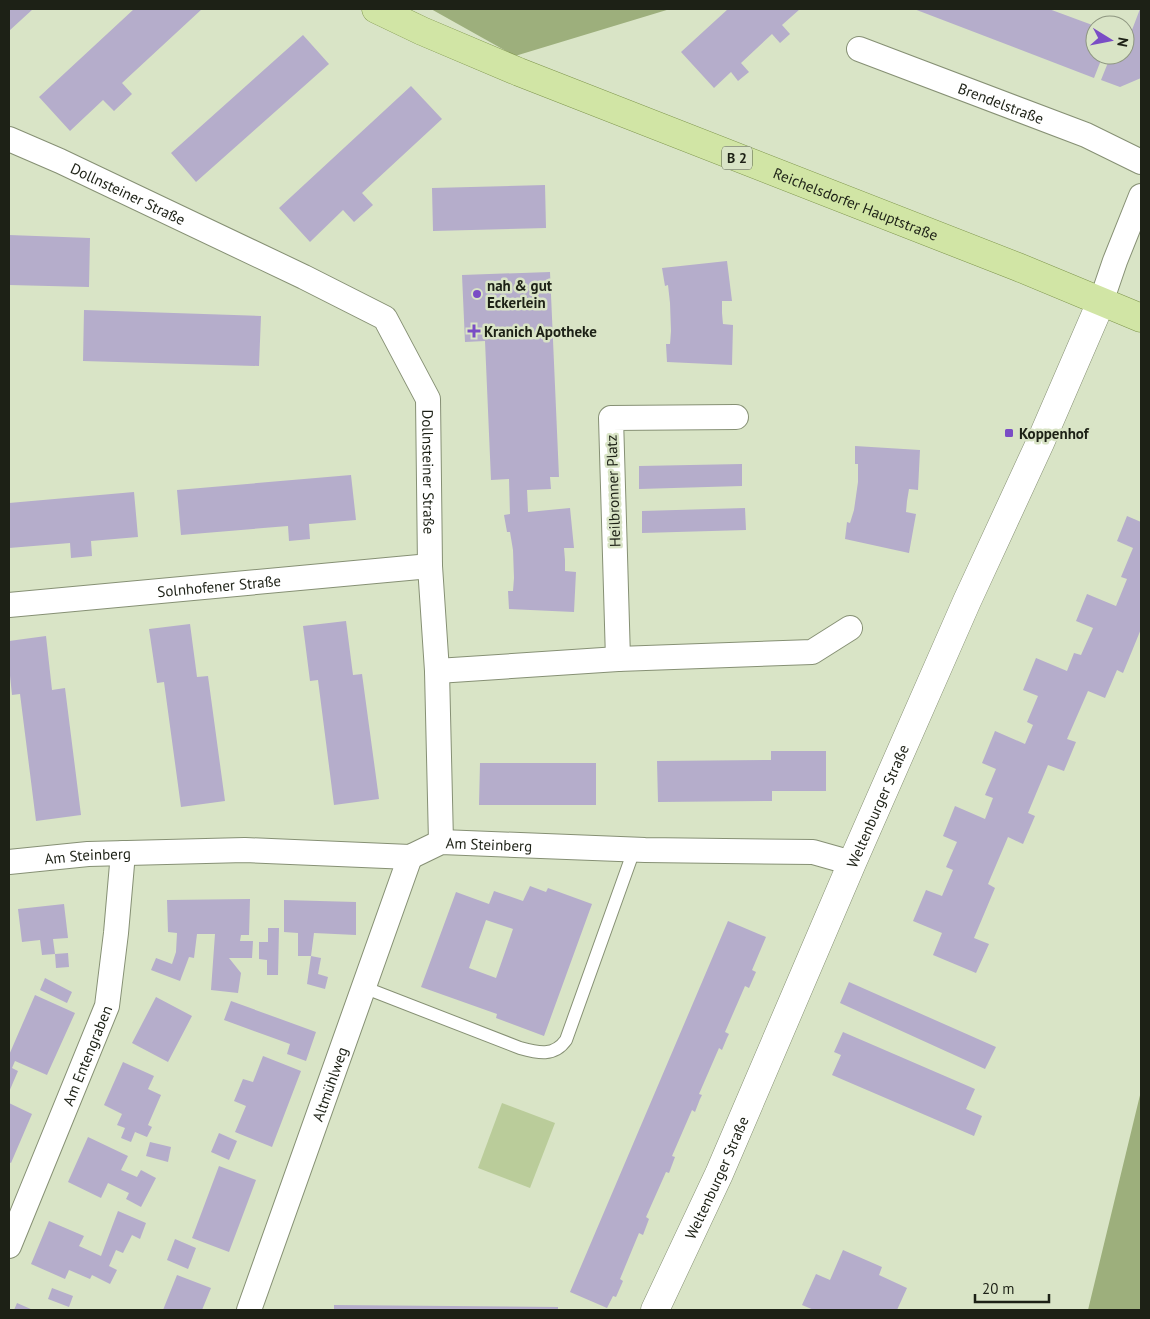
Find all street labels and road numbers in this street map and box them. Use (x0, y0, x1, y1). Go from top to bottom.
street label: Brendelstraße (956, 78, 1047, 128)
road number: B 2 (722, 146, 752, 170)
street label: Dollnsteiner Straße (68, 158, 189, 229)
street label: Reichelsdorfer Hauptstraße (771, 163, 941, 244)
street label: Dollnsteiner Straße (419, 409, 439, 534)
street label: Heilbronner Platz (602, 434, 624, 548)
street label: Solnhofener Straße (156, 570, 282, 601)
street label: Weltenburger Straße (842, 741, 912, 870)
street label: Am Steinberg (445, 833, 533, 855)
street label: Am Steinberg (44, 843, 131, 868)
street label: Am Entengraben (58, 1002, 116, 1108)
street label: Altmühlweg (307, 1044, 351, 1124)
street label: Weltenburger Straße (680, 1113, 752, 1242)

